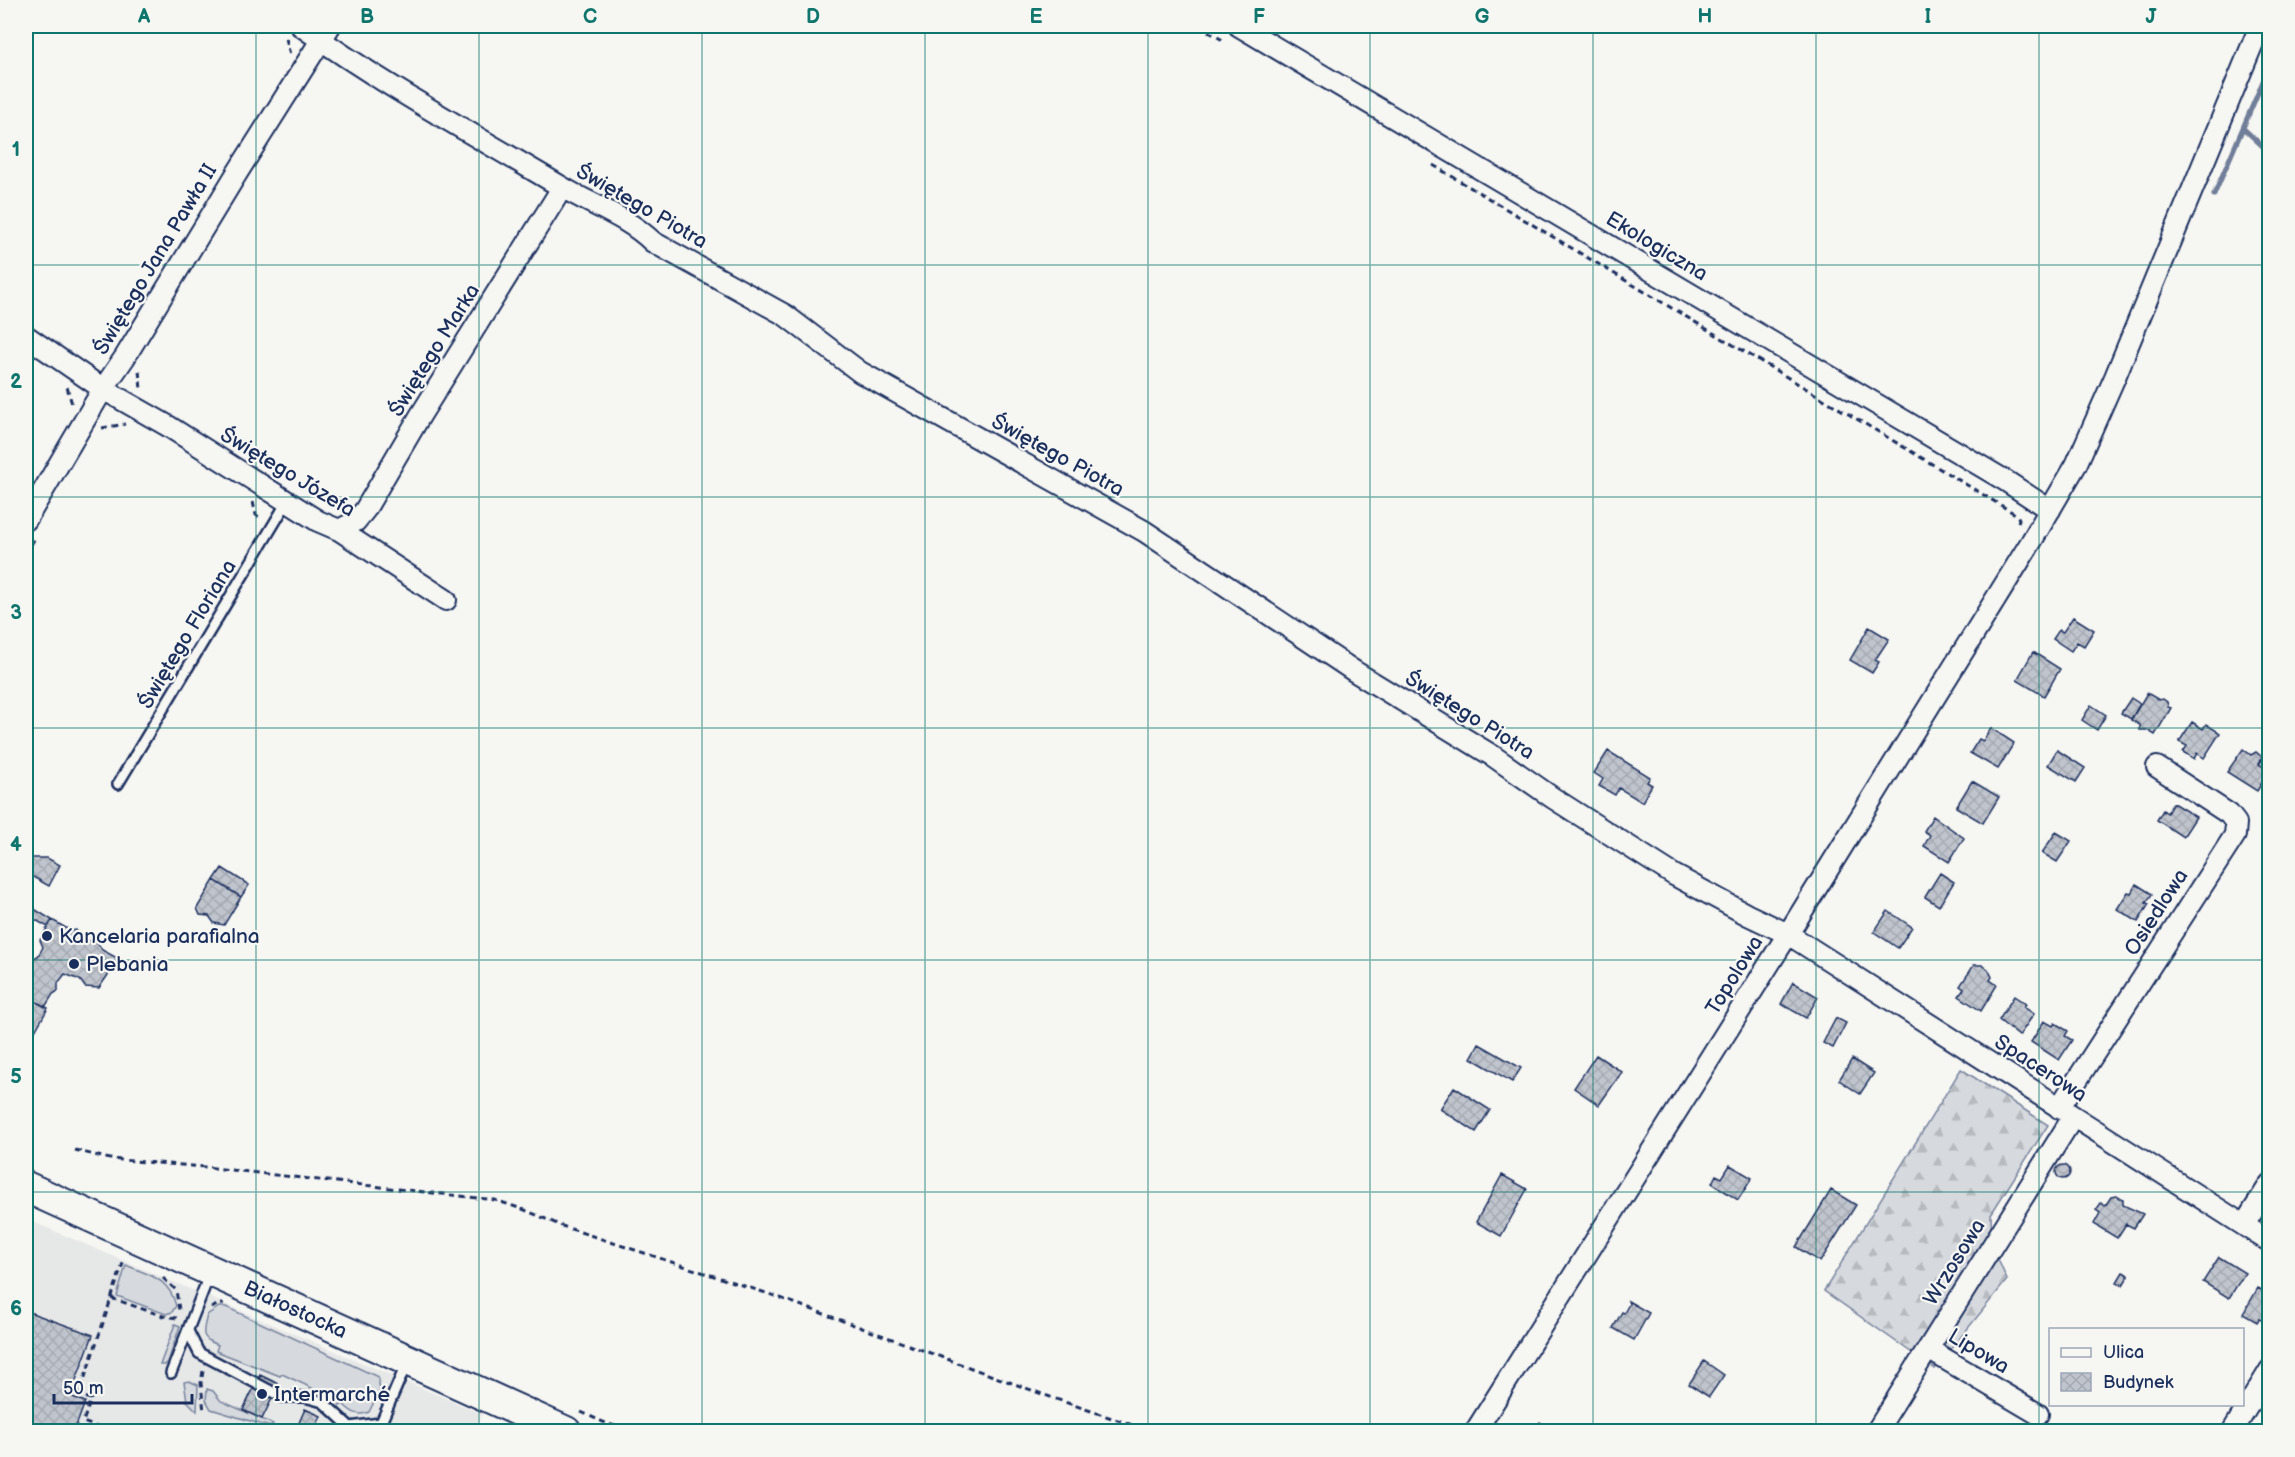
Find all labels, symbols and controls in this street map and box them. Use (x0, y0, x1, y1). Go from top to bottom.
text: A (137, 5, 151, 29)
text: B (360, 5, 374, 29)
text: C (583, 5, 597, 29)
text: D (806, 5, 820, 29)
text: E (1030, 5, 1043, 29)
text: F (1253, 5, 1265, 29)
text: G (1475, 5, 1490, 29)
text: H (1698, 5, 1712, 29)
text: I (1925, 5, 1931, 29)
text: J (2146, 5, 2158, 29)
text: 1 (12, 138, 20, 162)
street label: Świętego Jana Pawła II (89, 159, 222, 359)
street label: Świętego Piotra (572, 159, 712, 254)
street label: Ekologiczna (1601, 206, 1712, 287)
street label: Świętego Marka (384, 279, 485, 421)
text: 2 (10, 370, 22, 394)
street label: Świętego Piotra (987, 409, 1128, 502)
street label: Świętego Józefa (216, 422, 360, 523)
street label: Świętego Floriana (133, 555, 242, 713)
text: 3 (10, 601, 22, 625)
street label: Świętego Piotra (1401, 666, 1539, 765)
text: 4 (10, 833, 22, 857)
street label: Osiedlowa (2119, 864, 2194, 960)
place label: Kancelaria parafialna (59, 924, 260, 949)
marker: Kancelaria parafialna (40, 929, 54, 943)
street label: Topolowa (1700, 931, 1769, 1019)
place label: Plebania (86, 952, 169, 977)
marker: Plebania (67, 957, 81, 971)
street label: Spacerowa (1990, 1029, 2092, 1108)
text: 5 (10, 1065, 22, 1089)
street label: Wrzosowa (1918, 1215, 1991, 1310)
street label: Białostocka (240, 1275, 351, 1344)
text: 6 (10, 1297, 22, 1321)
street label: Lipowa (1944, 1324, 2014, 1379)
legend (2049, 1328, 2244, 1406)
text: Ulica (2103, 1342, 2144, 1363)
scale bar (54, 1367, 192, 1405)
text: Budynek (2103, 1372, 2174, 1393)
text: 50 m (63, 1378, 104, 1399)
place label: Intermarché (274, 1382, 390, 1407)
marker: Intermarché (255, 1387, 269, 1401)

